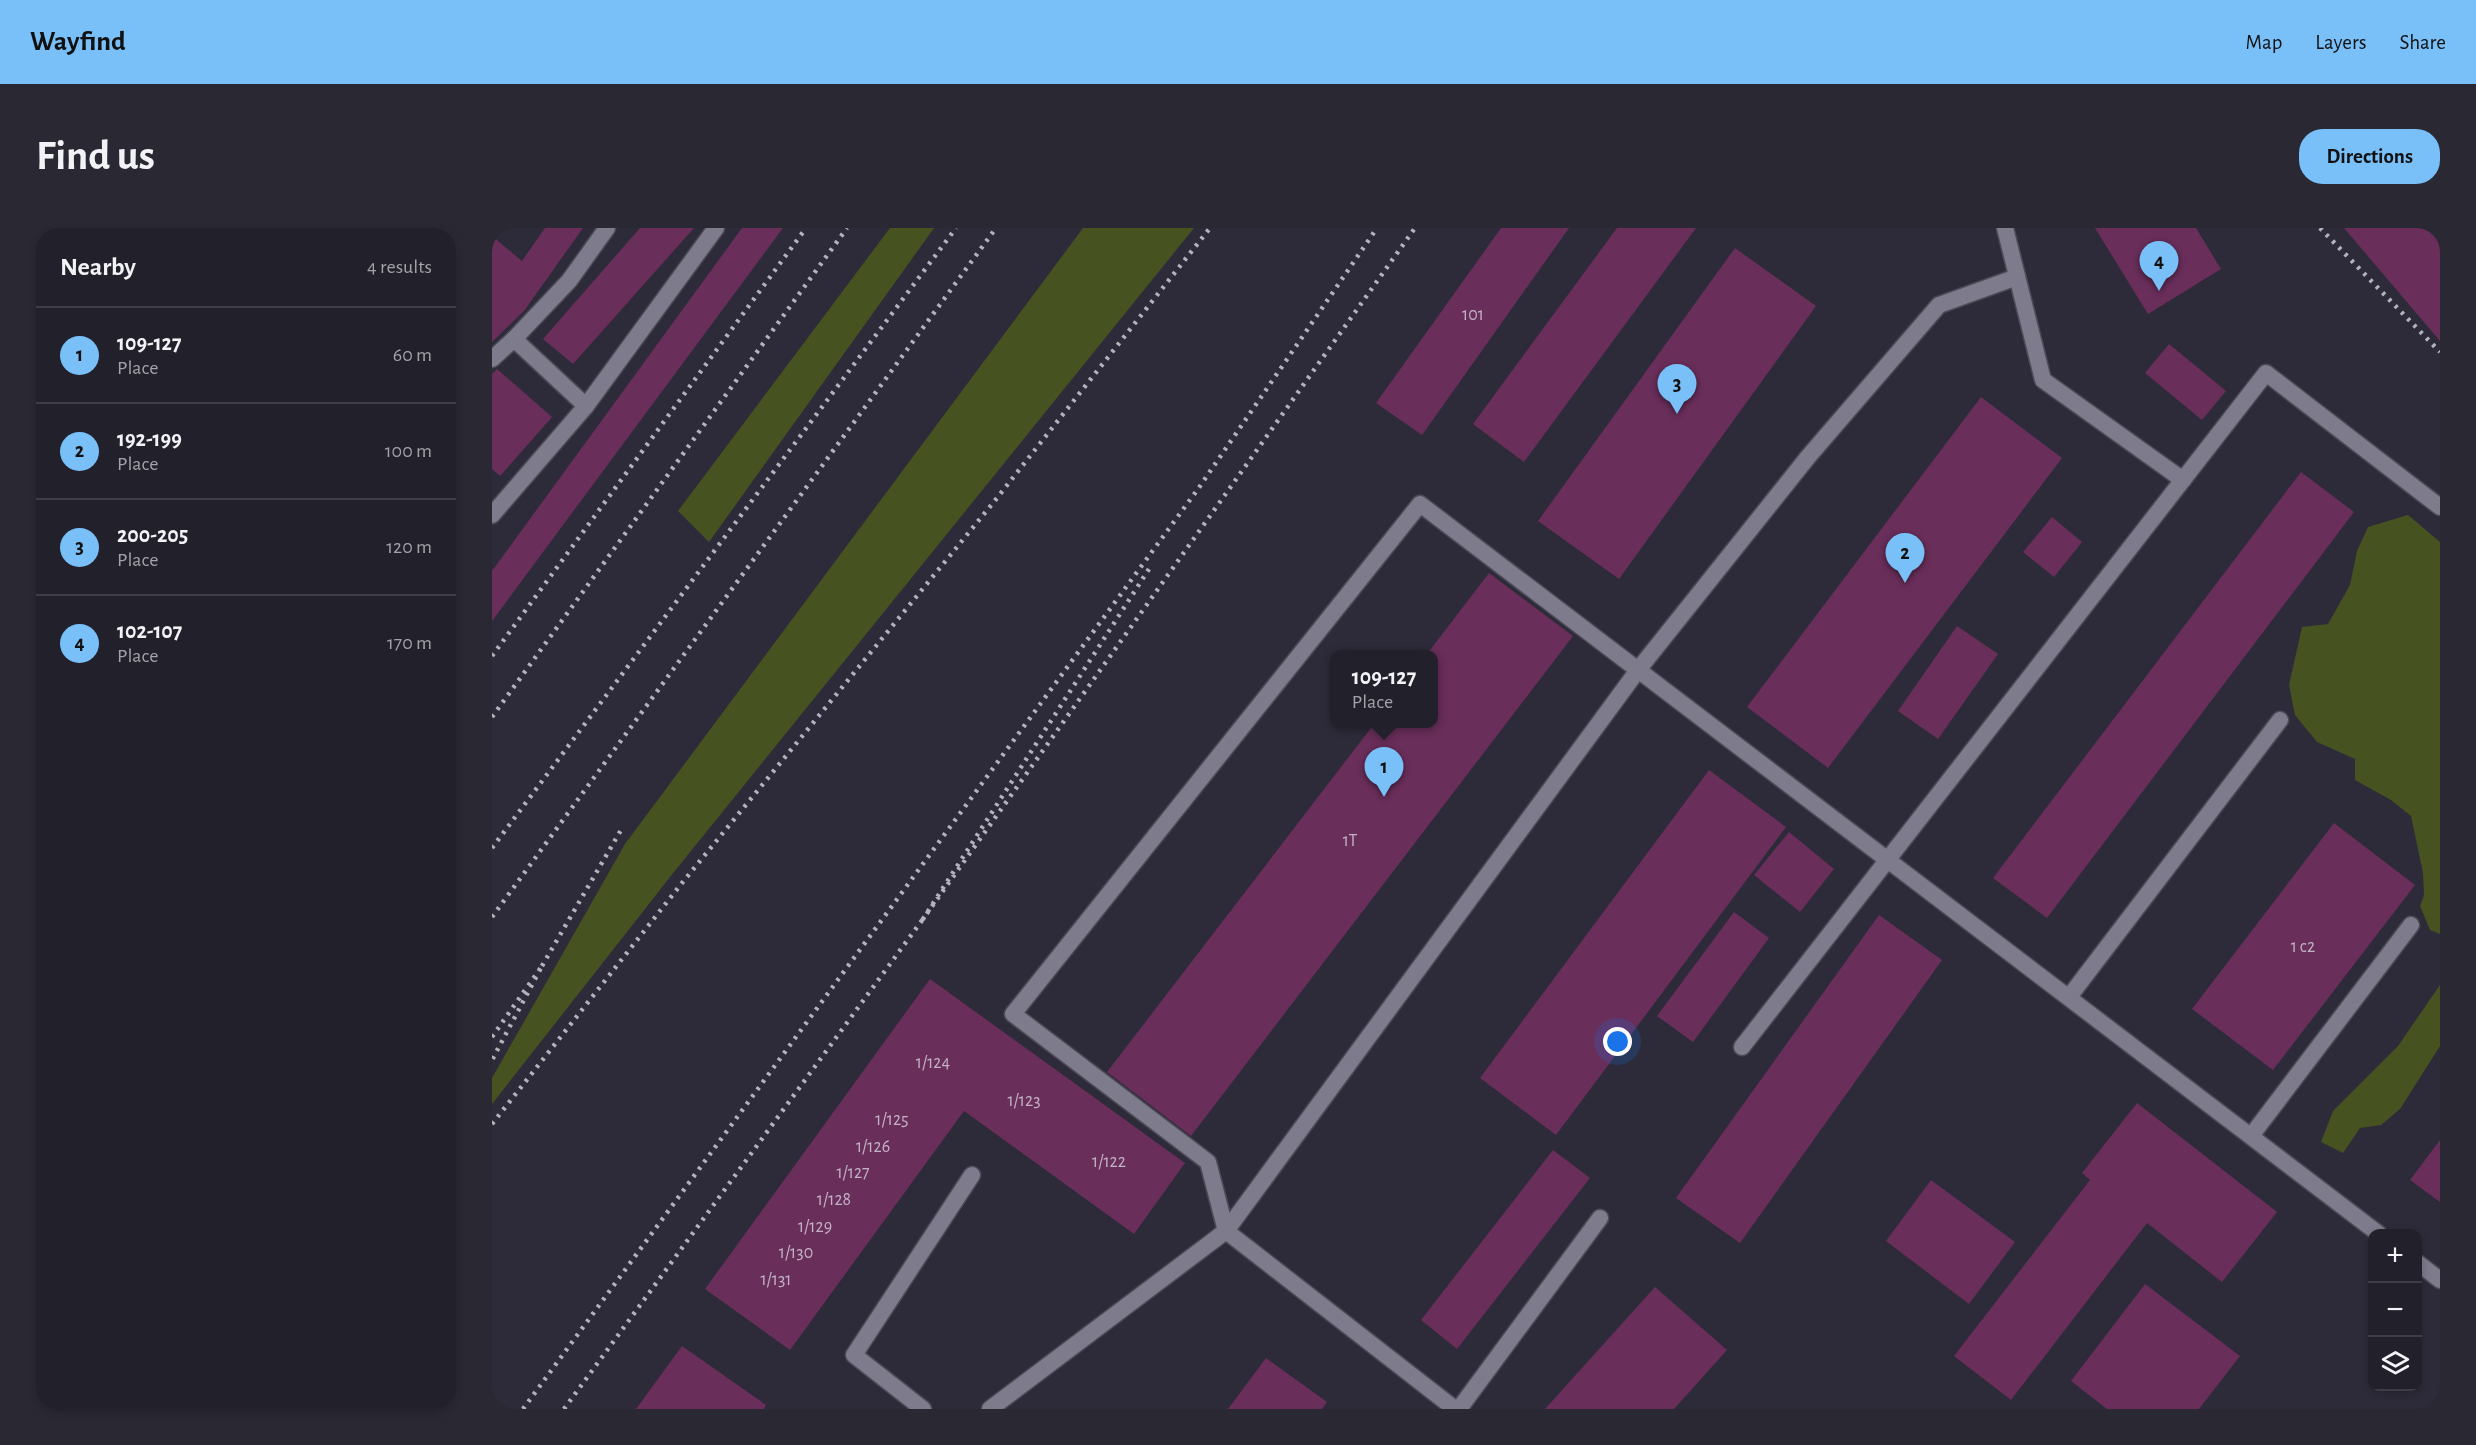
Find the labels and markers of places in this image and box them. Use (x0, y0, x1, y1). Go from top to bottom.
pin: 4 (2140, 242, 2178, 291)
pin: 3 (1658, 364, 1696, 414)
pin: 2 (1886, 534, 1924, 583)
pin: 1 (1364, 748, 1404, 797)

